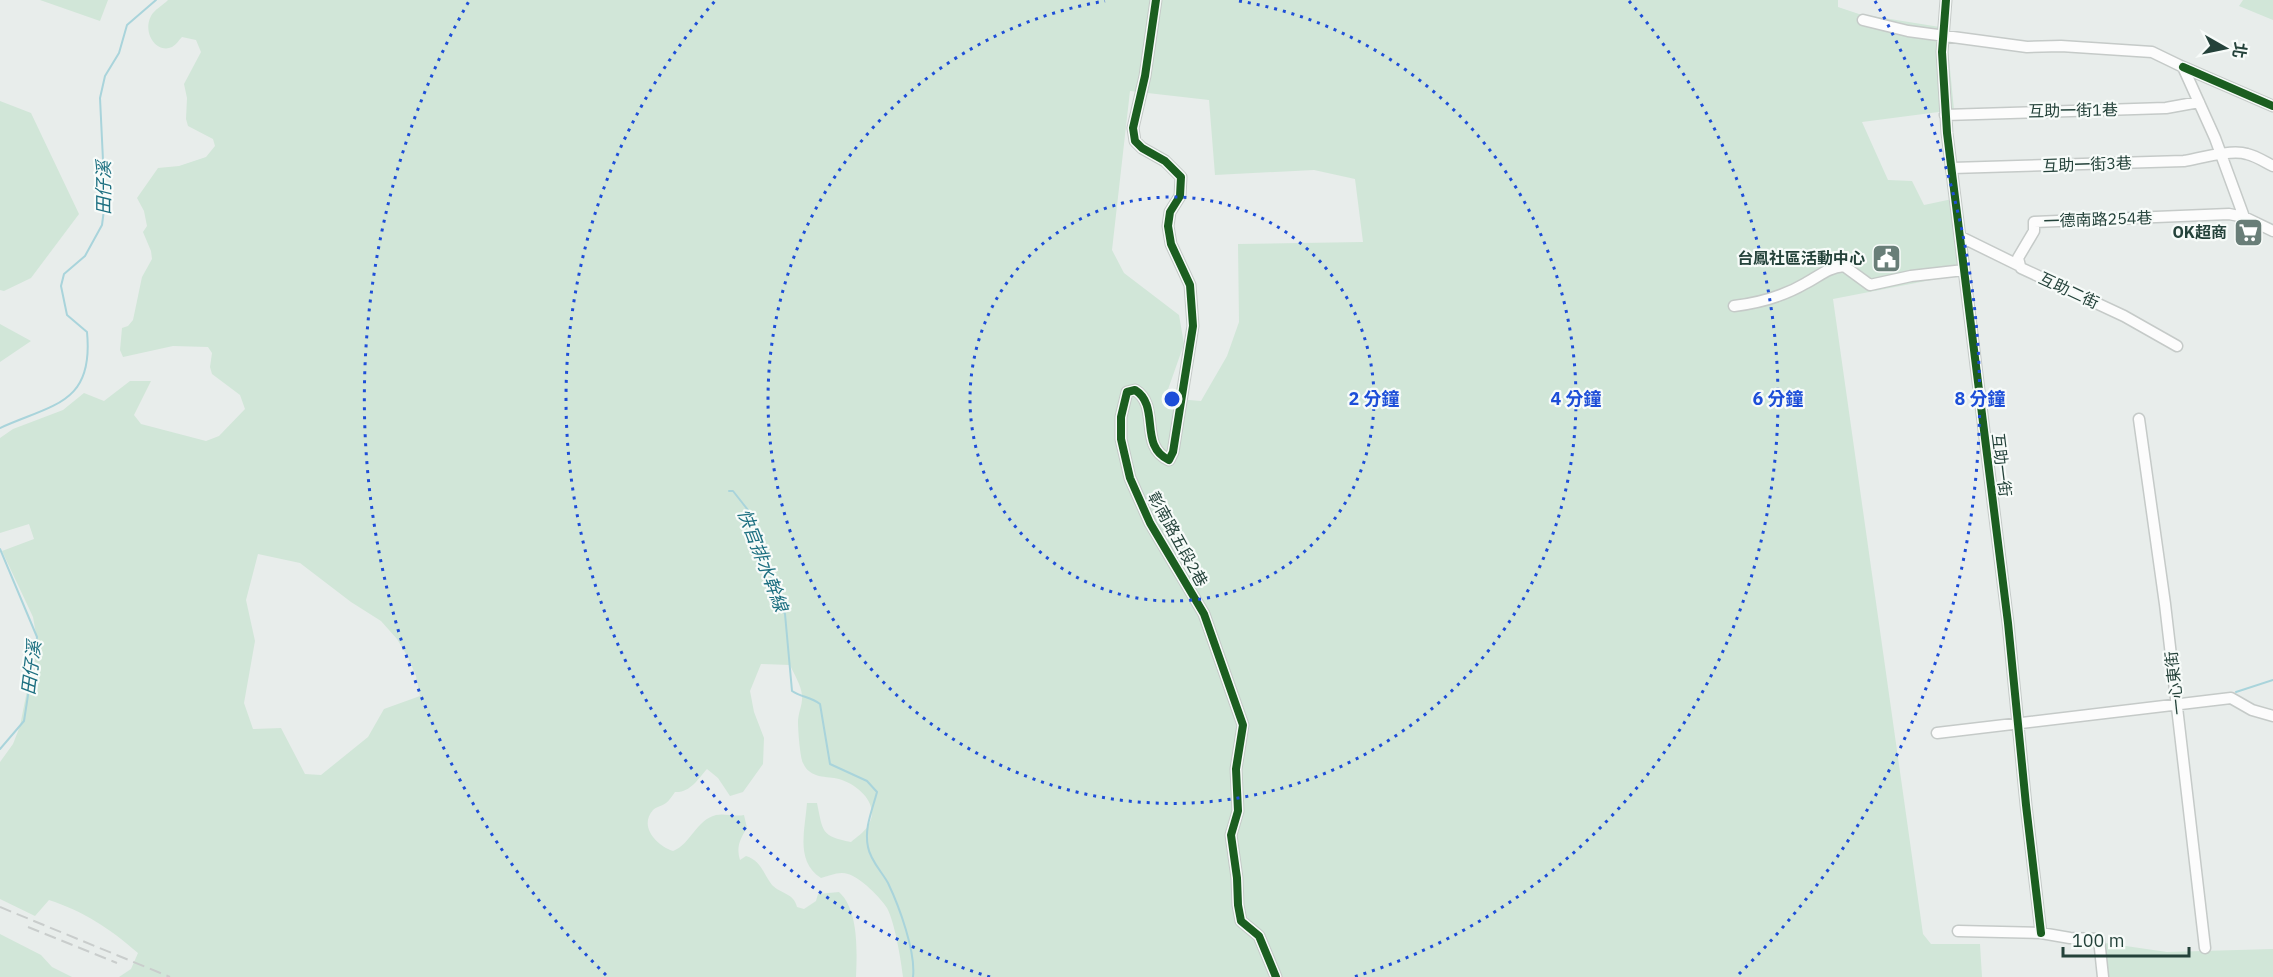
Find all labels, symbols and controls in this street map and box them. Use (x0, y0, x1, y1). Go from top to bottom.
north arrow (2195, 18, 2255, 78)
text: 北 (2229, 41, 2251, 60)
street label: 互助一街1巷 (2028, 99, 2118, 121)
street label: 互助一街3巷 (2042, 152, 2132, 176)
water label: 田仔溪 (92, 158, 115, 215)
street label: 一德南路254巷 (2043, 207, 2153, 231)
supermarket icon: OK超商 (2232, 216, 2264, 248)
place label: OK超商 (2172, 222, 2227, 242)
public building icon: 台鳳社區活動中心 (1870, 242, 1902, 274)
place label: 台鳳社區活動中心 (1737, 248, 1865, 268)
street label: 互助二街 (2036, 267, 2102, 313)
text: 2 分鐘 (1348, 387, 1400, 410)
text: 4 分鐘 (1550, 387, 1602, 410)
text: 6 分鐘 (1752, 387, 1804, 410)
text: 8 分鐘 (1954, 387, 2006, 410)
centre of rings (1162, 389, 1182, 409)
street label: 互助一街 (1988, 432, 2016, 498)
street label: 彰南路五段2巷 (1144, 488, 1212, 590)
water label: 快官排水幹線 (733, 505, 794, 616)
water label: 田仔溪 (16, 637, 46, 696)
street label: 一心東街 (2161, 650, 2187, 716)
scale bar (2063, 920, 2189, 958)
text: 100 m (2072, 929, 2124, 952)

